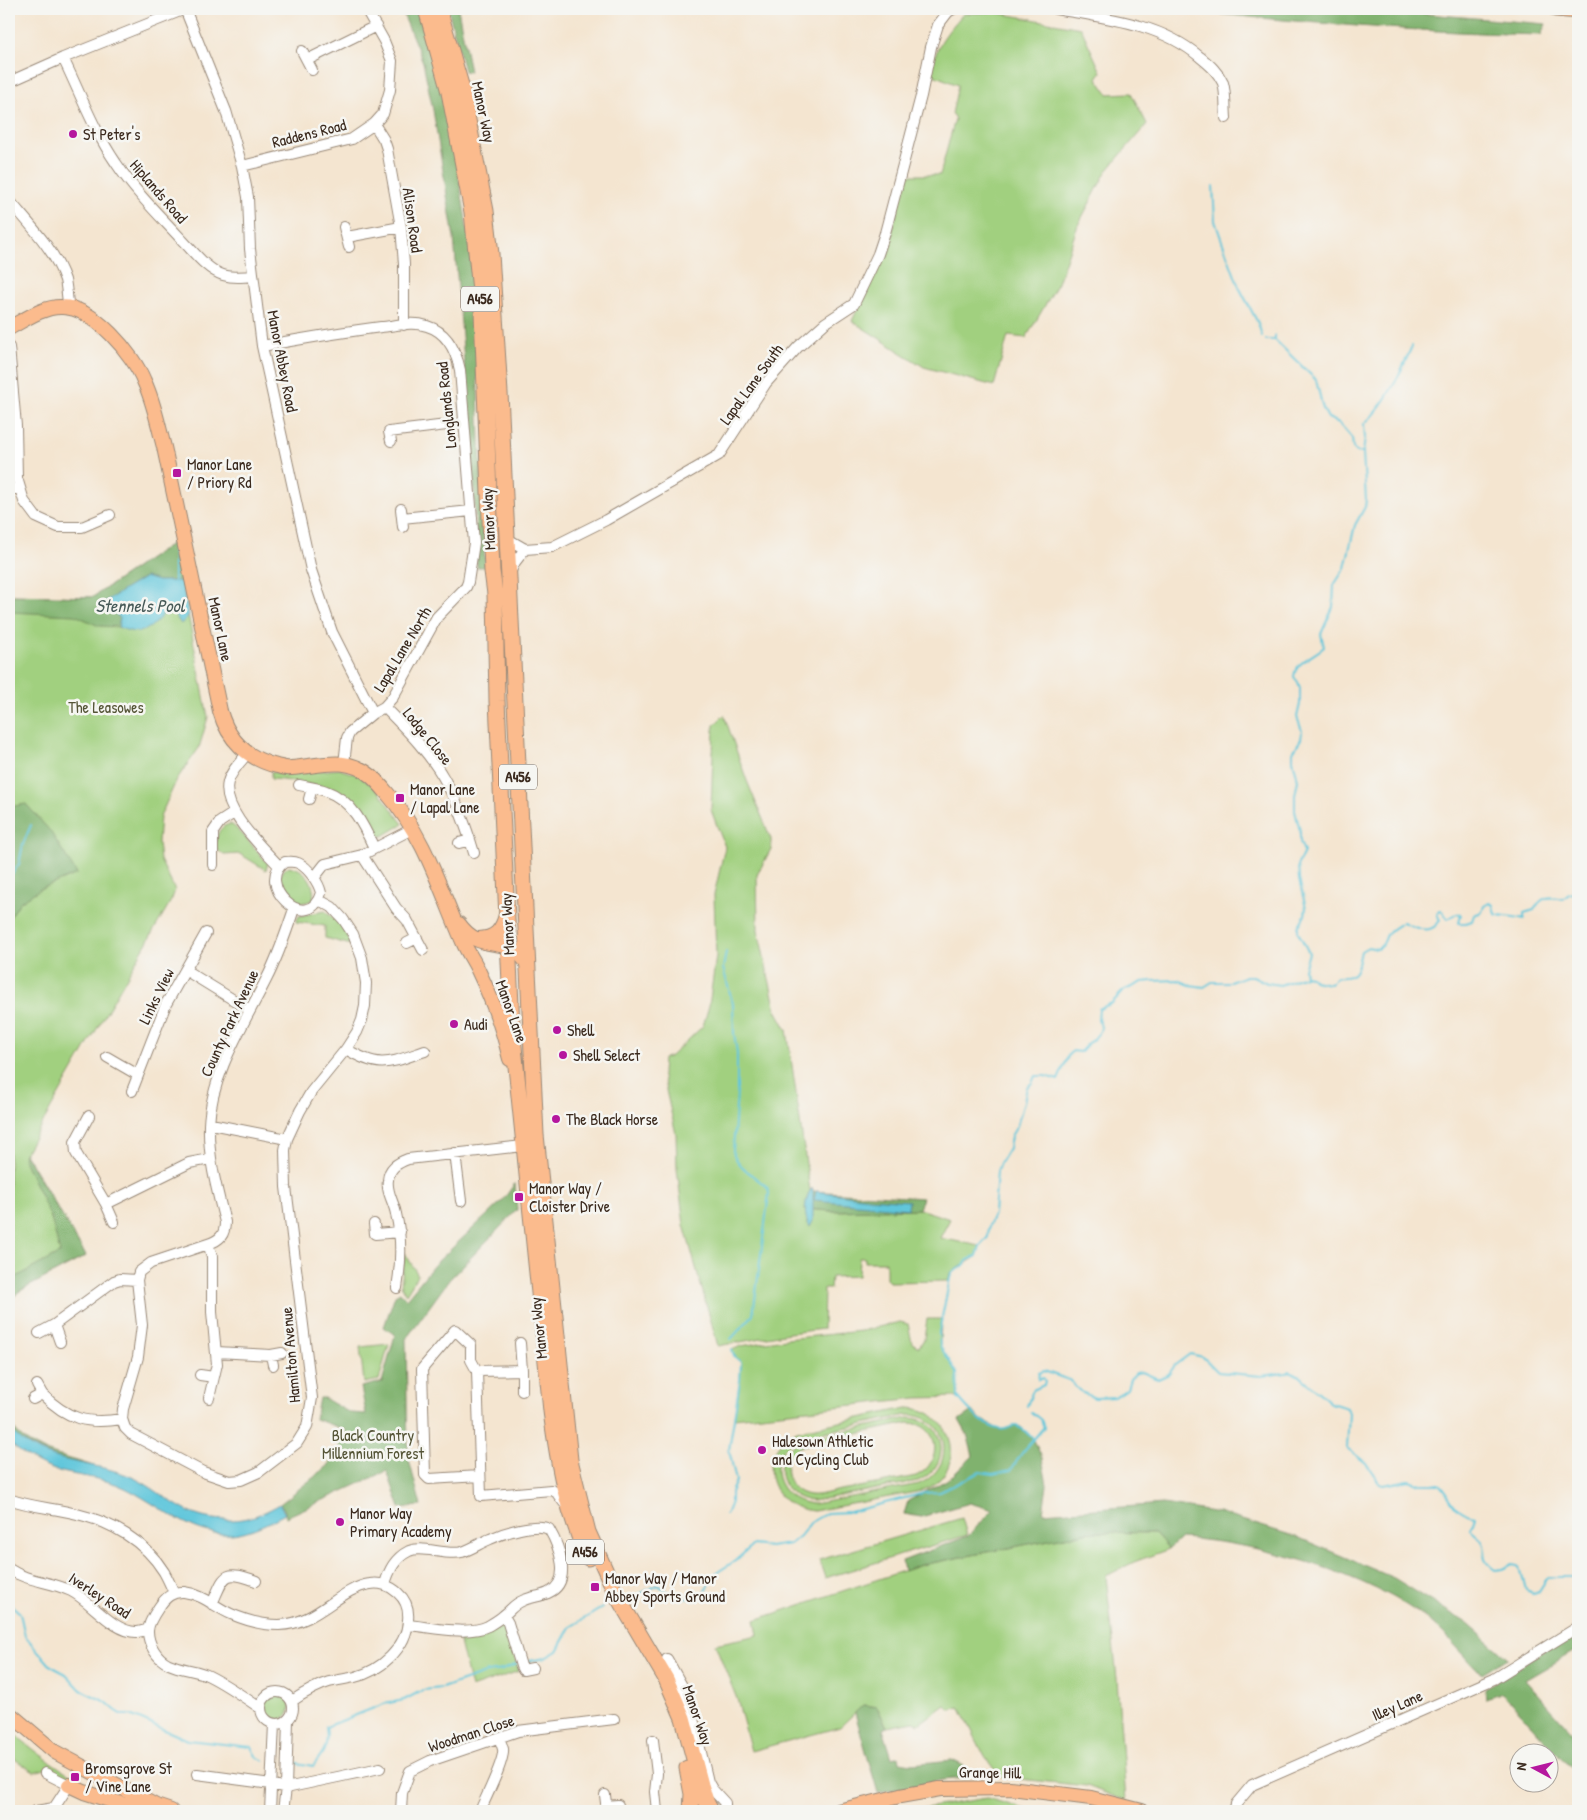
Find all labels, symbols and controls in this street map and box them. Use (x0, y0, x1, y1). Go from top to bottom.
street label: Manor Way (467, 79, 501, 145)
street label: Raddens Road (270, 113, 348, 153)
place label: St Peter's (83, 123, 140, 145)
marker: St Peter's (67, 128, 79, 140)
street label: Hiplands Road (125, 154, 193, 228)
street label: Alison Road (398, 186, 428, 254)
road number: A456 (461, 286, 499, 312)
street label: Manor Abbey Road (262, 308, 304, 414)
street label: Lapal Lane South (714, 339, 788, 429)
street label: Longlands Road (431, 361, 461, 449)
place label: Manor Lane / Priory Rd (187, 453, 253, 493)
marker: Manor Lane / Priory Rd (171, 467, 183, 479)
street label: Manor Way (475, 487, 501, 551)
water label: Stennels Pool (96, 593, 186, 618)
street label: Manor Lane (203, 595, 239, 664)
street label: Lapal Lane North (368, 602, 436, 696)
park label: The Leasowes (68, 696, 144, 718)
street label: Lodge Close (398, 703, 458, 770)
road number: A456 (499, 764, 537, 790)
place label: Manor Lane / Lapal Lane (410, 778, 480, 818)
marker: Manor Lane / Lapal Lane (394, 792, 406, 804)
street label: Manor Way (494, 892, 520, 956)
street label: Links View (133, 964, 179, 1028)
street label: County Park Avenue (195, 965, 264, 1080)
street label: Manor Lane (491, 977, 534, 1046)
place label: Audi (464, 1013, 488, 1035)
marker: Audi (448, 1018, 460, 1030)
place label: Shell (567, 1019, 594, 1041)
marker: Shell (551, 1024, 563, 1036)
place label: Shell Select (573, 1044, 641, 1066)
marker: Shell Select (557, 1049, 569, 1061)
place label: The Black Horse (566, 1108, 659, 1130)
marker: The Black Horse (550, 1113, 562, 1125)
place label: Manor Way / Cloister Drive (529, 1177, 611, 1217)
marker: Manor Way / Cloister Drive (513, 1191, 525, 1203)
street label: Manor Way (524, 1296, 552, 1360)
street label: Hamilton Avenue (275, 1306, 305, 1404)
park label: Black Country Millennium Forest (322, 1424, 424, 1464)
place label: Halesown Athletic and Cycling Club (772, 1430, 874, 1470)
marker: Halesown Athletic and Cycling Club (756, 1444, 768, 1456)
place label: Manor Way Primary Academy (350, 1502, 452, 1542)
marker: Manor Way Primary Academy (334, 1516, 346, 1528)
road number: A456 (566, 1540, 604, 1564)
street label: Iverley Road (65, 1567, 135, 1623)
place label: Manor Way / Manor Abbey Sports Ground (605, 1567, 725, 1607)
marker: Manor Way / Manor Abbey Sports Ground (589, 1581, 601, 1593)
street label: Manor Way (677, 1682, 719, 1748)
street label: Illey Lane (1368, 1684, 1426, 1726)
street label: Woodman Close (425, 1709, 517, 1757)
north arrow (1510, 1742, 1560, 1792)
place label: Bromsgrove St / Vine Lane (85, 1757, 172, 1797)
street label: Grange Hill (959, 1760, 1022, 1784)
text: N (1511, 1761, 1531, 1771)
marker: Bromsgrove St / Vine Lane (69, 1771, 81, 1783)

